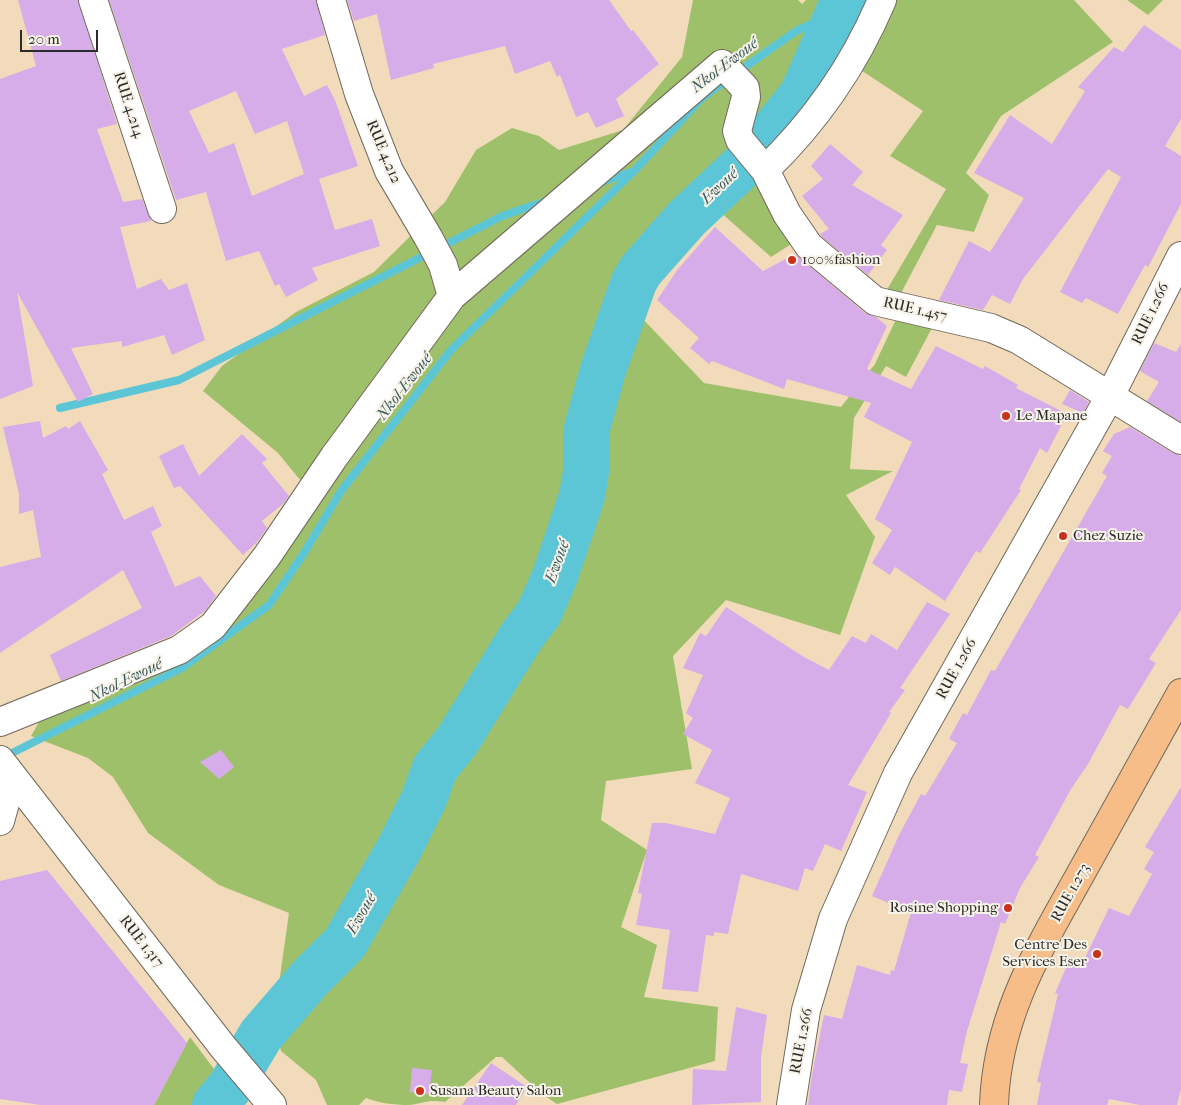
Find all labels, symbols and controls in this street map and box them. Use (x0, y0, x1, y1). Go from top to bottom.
scale bar (22, 20, 100, 52)
text: 20 m (28, 30, 60, 48)
water label: Nkol-Ewoué (688, 35, 762, 97)
street label: RUE 4.214 (109, 70, 147, 140)
street label: RUE 4.212 (362, 118, 404, 186)
water label: Ewoué (697, 165, 743, 209)
place label: 100%fashion (802, 251, 880, 269)
marker: 100%fashion (786, 254, 798, 266)
street label: RUE 1.266 (1128, 280, 1174, 348)
street label: RUE 1.457 (881, 294, 949, 326)
water label: Nkol-Ewoué (373, 350, 437, 424)
place label: Le Mapane (1016, 407, 1088, 425)
marker: Le Mapane (1000, 410, 1012, 422)
place label: Chez Suzie (1073, 527, 1143, 545)
marker: Chez Suzie (1057, 530, 1069, 542)
water label: Ewoué (541, 538, 575, 586)
street label: RUE 1.266 (933, 636, 981, 702)
water label: Nkol-Ewoué (86, 655, 166, 707)
street label: RUE 1.273 (1048, 861, 1094, 925)
water label: Ewoué (343, 890, 381, 938)
place label: Rosine Shopping (889, 899, 998, 917)
marker: Rosine Shopping (1002, 902, 1014, 914)
street label: RUE 1.317 (115, 912, 167, 972)
place label: Centre Des Services Eser (1002, 936, 1087, 971)
marker: Centre Des Services Eser (1091, 948, 1103, 960)
street label: RUE 1.266 (787, 1007, 817, 1075)
place label: Susana Beauty Salon (430, 1082, 561, 1100)
marker: Susana Beauty Salon (414, 1085, 426, 1097)

